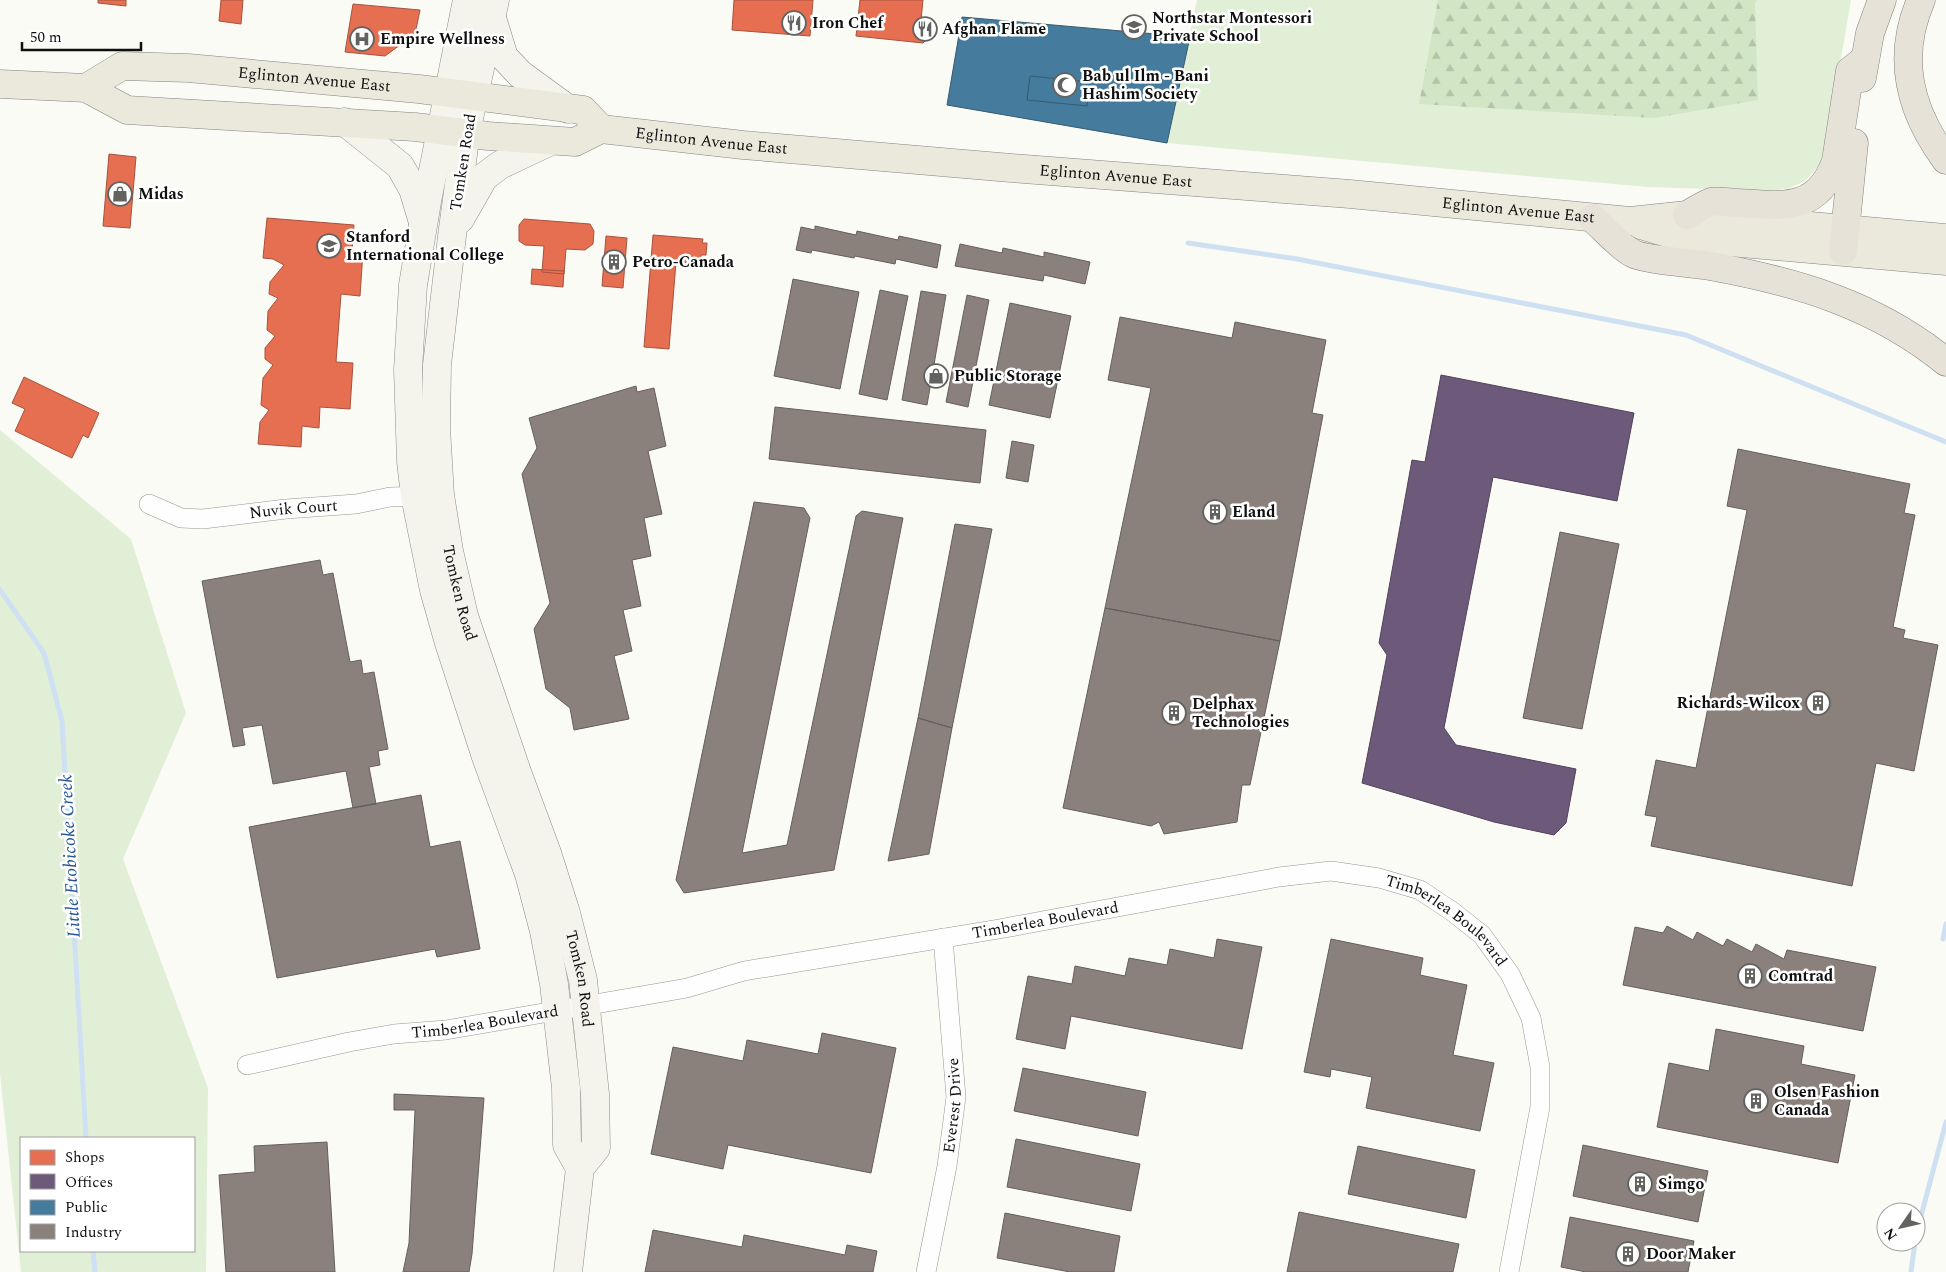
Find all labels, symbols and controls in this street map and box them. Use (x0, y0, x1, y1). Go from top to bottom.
place label: Northstar Montessori Private School (1152, 6, 1312, 48)
restaurant icon: Iron Chef (781, 10, 807, 36)
place label: Iron Chef (812, 11, 884, 35)
school or university icon: Northstar Montessori Private School (1121, 14, 1147, 40)
restaurant icon: Afghan Flame (912, 16, 938, 42)
place label: Afghan Flame (942, 17, 1046, 41)
scale bar (22, 20, 141, 52)
text: 50 m (30, 26, 62, 49)
hospital icon: Empire Wellness (349, 26, 375, 52)
place label: Empire Wellness (380, 27, 505, 51)
street label: Eglinton Avenue East (237, 61, 392, 98)
place label: Bab ul Ilm - Bani Hashim Society (1082, 64, 1209, 106)
mosque icon: Bab ul Ilm - Bani Hashim Society (1052, 72, 1078, 98)
street label: Tomken Road (443, 112, 483, 212)
street label: Eglinton Avenue East (634, 121, 789, 161)
street label: Eglinton Avenue East (1039, 158, 1194, 194)
shop icon: Midas (107, 181, 133, 207)
place label: Midas (138, 182, 184, 206)
street label: Eglinton Avenue East (1441, 191, 1596, 230)
place label: Stanford International College (346, 225, 504, 267)
school or university icon: Stanford International College (316, 233, 342, 259)
building icon: Petro-Canada (601, 249, 627, 275)
place label: Petro-Canada (632, 250, 735, 274)
shop icon: Public Storage (923, 363, 949, 389)
place label: Public Storage (954, 364, 1062, 388)
street label: Nuvik Court (248, 493, 339, 525)
building icon: Eland (1202, 499, 1228, 525)
place label: Eland (1232, 500, 1276, 524)
street label: Tomken Road (436, 543, 484, 644)
building icon: Richards-Wilcox (1805, 690, 1831, 716)
place label: Richards-Wilcox (1677, 691, 1800, 715)
place label: Delphax Technologies (1192, 692, 1290, 734)
building icon: Delphax Technologies (1161, 700, 1187, 726)
water label: Little Etobicoke Creek (52, 773, 88, 938)
street label: Timberlea Boulevard (1382, 868, 1513, 972)
street label: Timberlea Boulevard (970, 895, 1121, 945)
street label: Tomken Road (559, 928, 600, 1028)
building icon: Comtrad (1737, 963, 1763, 989)
place label: Comtrad (1768, 964, 1833, 988)
street label: Timberlea Boulevard (410, 999, 560, 1045)
street label: Everest Drive (937, 1057, 968, 1155)
place label: Olsen Fashion Canada (1774, 1080, 1880, 1122)
building icon: Olsen Fashion Canada (1743, 1088, 1769, 1114)
legend (20, 1137, 195, 1252)
text: Shops (65, 1146, 105, 1169)
text: Offices (65, 1171, 113, 1194)
building icon: Simgo (1627, 1171, 1653, 1197)
place label: Simgo (1658, 1172, 1704, 1196)
text: Public (65, 1196, 108, 1219)
north arrow (1876, 1202, 1926, 1252)
text: Industry (65, 1221, 122, 1244)
text: N (1879, 1223, 1903, 1245)
building icon: Door Maker (1615, 1241, 1641, 1267)
place label: Door Maker (1646, 1242, 1736, 1266)

